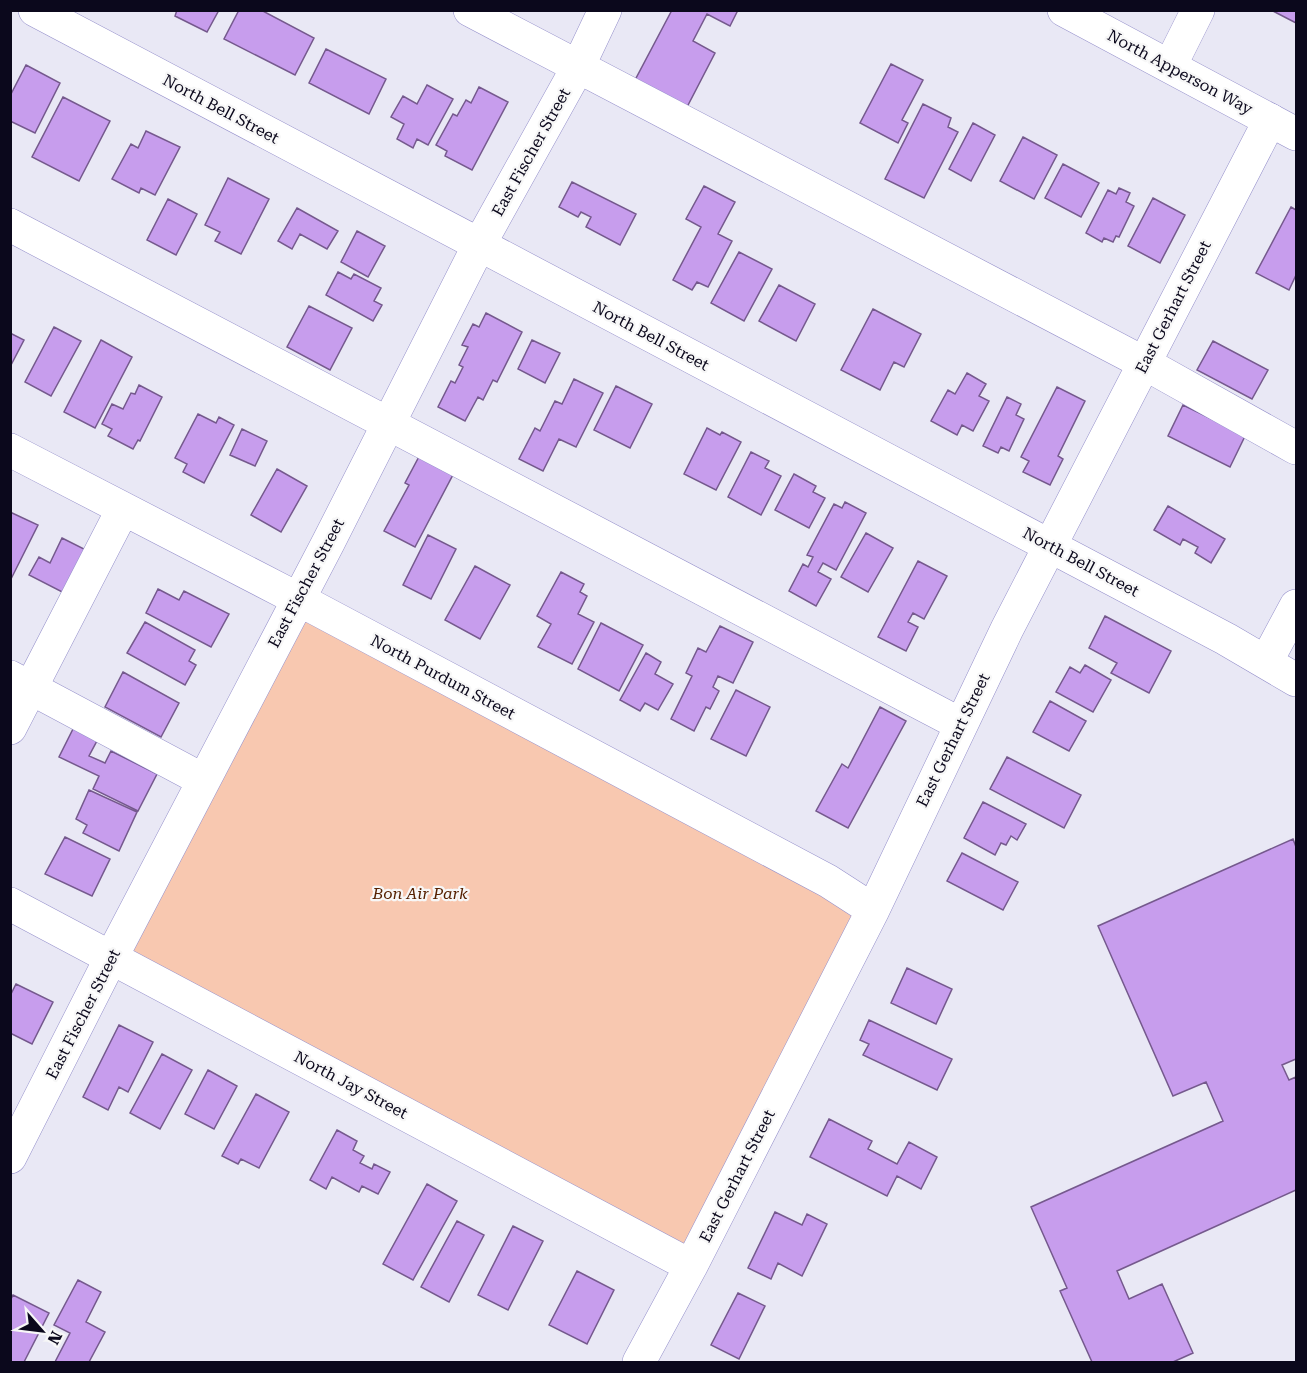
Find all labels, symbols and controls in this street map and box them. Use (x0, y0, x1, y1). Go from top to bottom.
street label: North Apperson Way (1104, 26, 1256, 119)
street label: North Bell Street (160, 70, 282, 148)
street label: East Fischer Street (488, 85, 574, 219)
street label: East Gerhart Street (1131, 237, 1215, 377)
street label: North Bell Street (590, 297, 712, 375)
street label: East Fischer Street (264, 515, 348, 651)
street label: North Bell Street (1020, 523, 1142, 601)
street label: North Purdum Street (367, 631, 519, 723)
street label: East Gerhart Street (912, 670, 994, 810)
park label: Bon Air Park (371, 884, 468, 903)
street label: East Fischer Street (42, 946, 124, 1082)
street label: North Jay Street (291, 1047, 411, 1123)
street label: East Gerhart Street (695, 1106, 779, 1246)
north arrow (12, 1301, 72, 1361)
text: N (44, 1328, 66, 1348)

